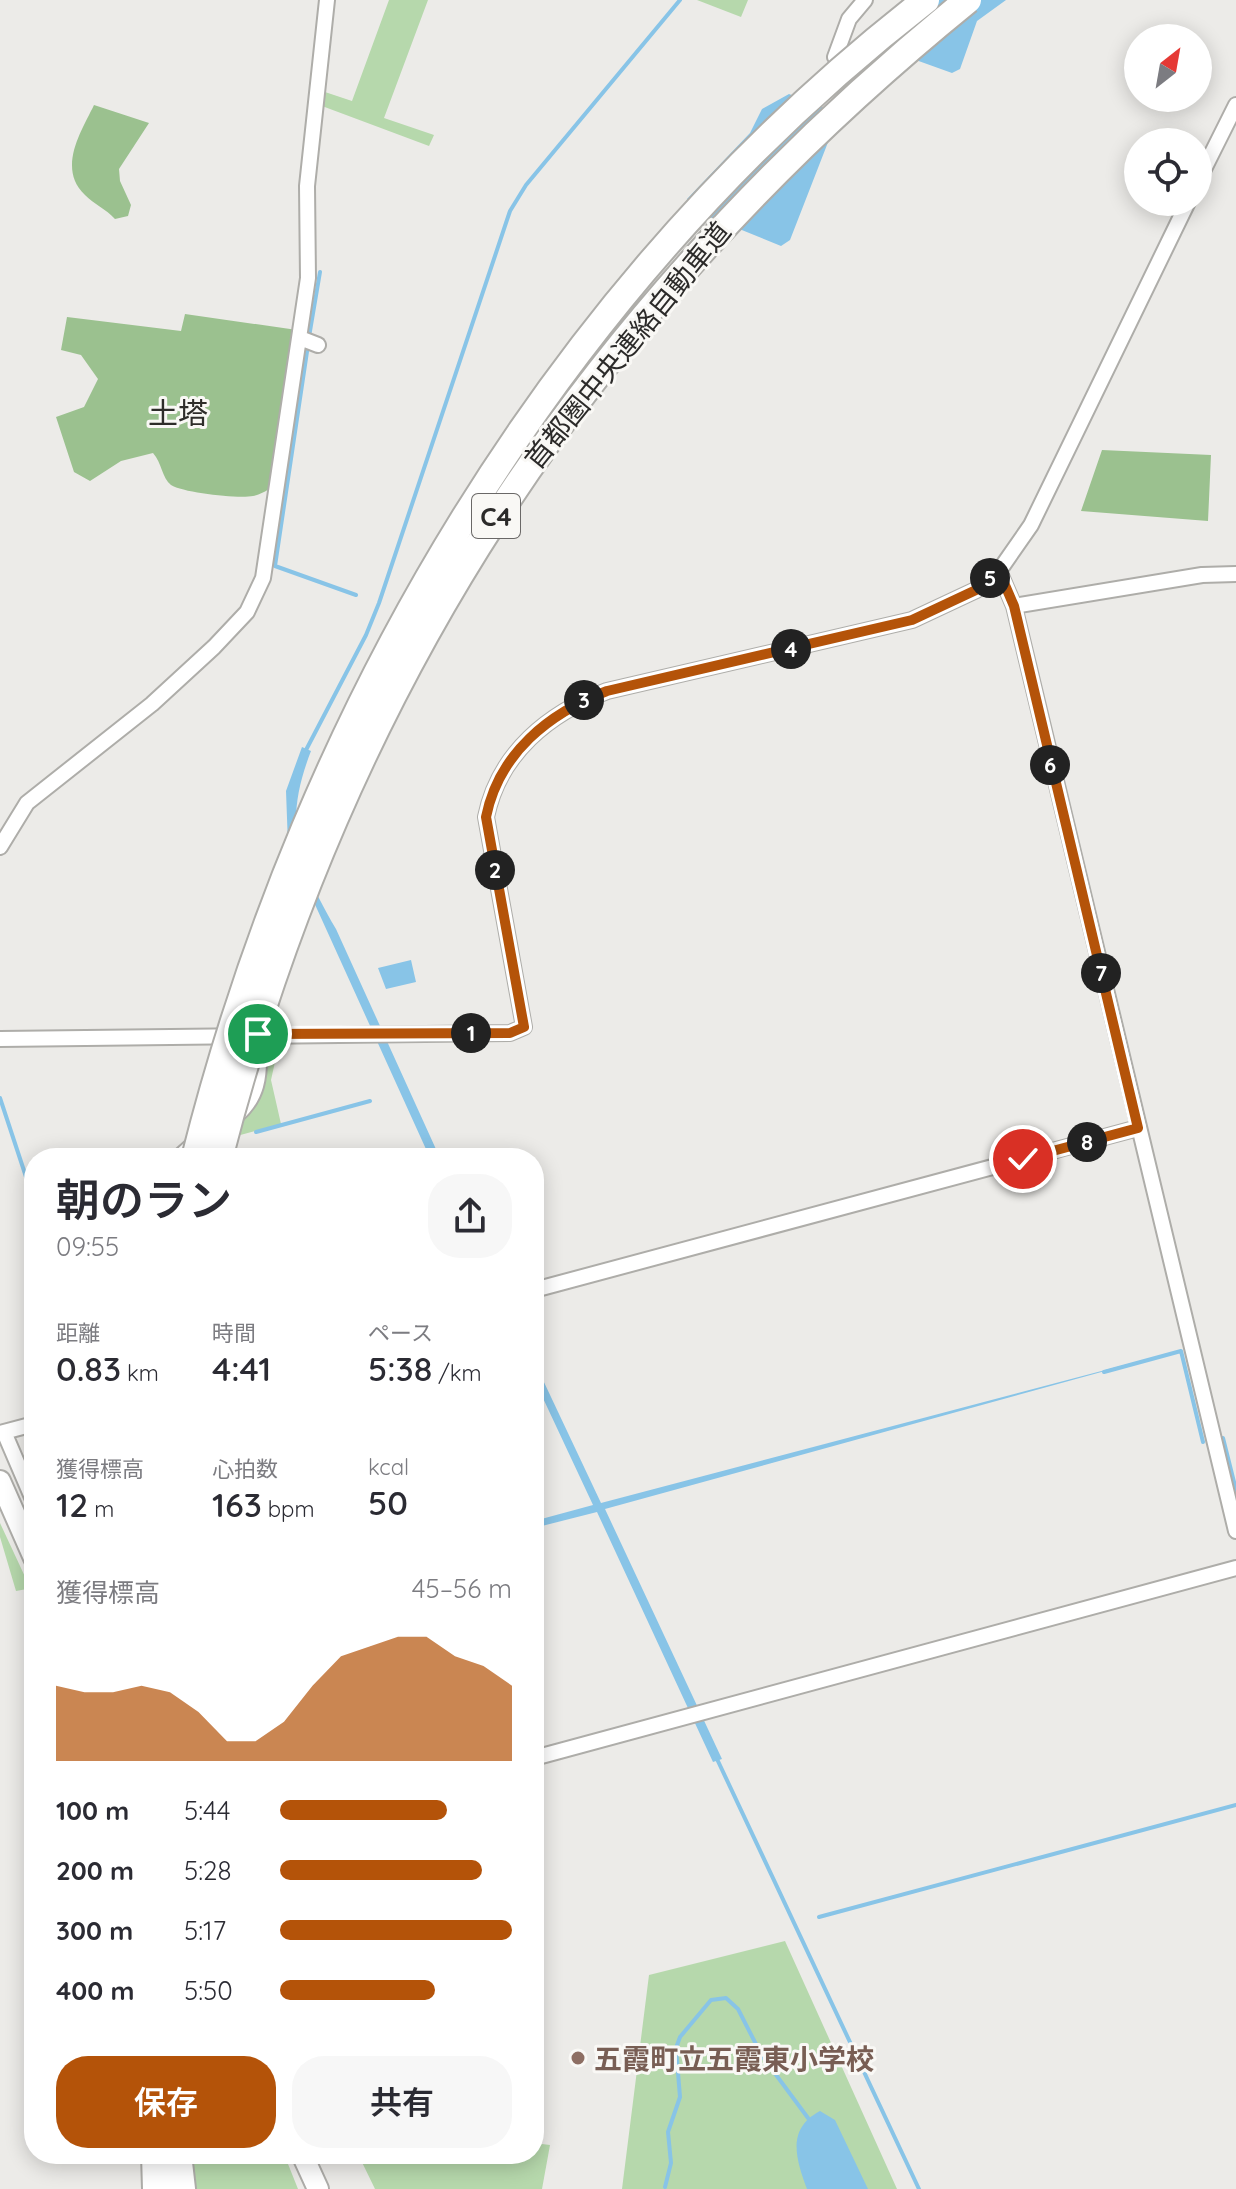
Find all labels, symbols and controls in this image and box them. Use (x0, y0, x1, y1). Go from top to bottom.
north arrow (1124, 24, 1212, 112)
map controls (1124, 24, 1212, 216)
button: locate (1124, 128, 1212, 216)
street label: 首都圏中央連絡自動車道 (516, 214, 738, 476)
district label: 土塔 (148, 394, 208, 432)
road number: C4 (472, 494, 520, 538)
pin: 5 (970, 558, 1010, 598)
text: 5 (984, 564, 996, 592)
pin: 4 (771, 629, 811, 669)
text: 4 (785, 635, 797, 663)
pin: 3 (564, 680, 604, 720)
text: 3 (578, 686, 590, 714)
pin: 6 (1030, 745, 1070, 785)
text: 6 (1044, 751, 1056, 779)
pin: 2 (475, 850, 515, 890)
text: 2 (489, 856, 501, 884)
pin: 7 (1081, 953, 1121, 993)
text: 7 (1095, 959, 1107, 987)
pin (224, 1000, 292, 1068)
icon: arrive (236, 1012, 280, 1056)
pin: 1 (451, 1013, 491, 1053)
text: 1 (467, 1019, 475, 1047)
pin: 8 (1067, 1122, 1107, 1162)
pin (989, 1125, 1057, 1193)
text: 8 (1081, 1128, 1093, 1156)
icon: check (1001, 1137, 1045, 1181)
text: 朝のラン (56, 1172, 232, 1227)
button: share (428, 1174, 512, 1258)
text: 09:55 (56, 1230, 119, 1263)
text: 距離 (56, 1319, 100, 1347)
text: 時間 (212, 1319, 256, 1347)
text: ペース (368, 1319, 433, 1347)
text: 0.83 (56, 1347, 121, 1390)
text: 4:41 (212, 1347, 271, 1390)
text: 5:38 (368, 1347, 432, 1390)
text: km (121, 1359, 159, 1387)
text: /km (432, 1359, 482, 1387)
text: kcal (368, 1453, 409, 1481)
text: 獲得標高 (56, 1455, 144, 1483)
text: 心拍数 (212, 1455, 278, 1483)
text: 50 (368, 1481, 408, 1524)
text: 12 (56, 1483, 88, 1526)
text: 163 (212, 1483, 262, 1526)
text: m (88, 1495, 114, 1523)
text: bpm (262, 1495, 315, 1523)
text: 45–56 m (412, 1572, 512, 1605)
text: 獲得標高 (56, 1576, 160, 1609)
text: 100 m (56, 1794, 129, 1827)
text: 5:44 (184, 1794, 230, 1827)
text: 200 m (56, 1854, 134, 1887)
text: 5:28 (184, 1854, 231, 1887)
text: 300 m (56, 1914, 133, 1947)
text: 5:17 (184, 1914, 226, 1947)
text: 400 m (56, 1974, 134, 2007)
text: 5:50 (184, 1974, 233, 2007)
place label: 五霞町立五霞東小学校 (594, 2041, 874, 2076)
marker: 五霞町立五霞東小学校 (569, 2049, 587, 2067)
button: 保存 (56, 2056, 276, 2148)
button: 共有 (292, 2056, 512, 2148)

